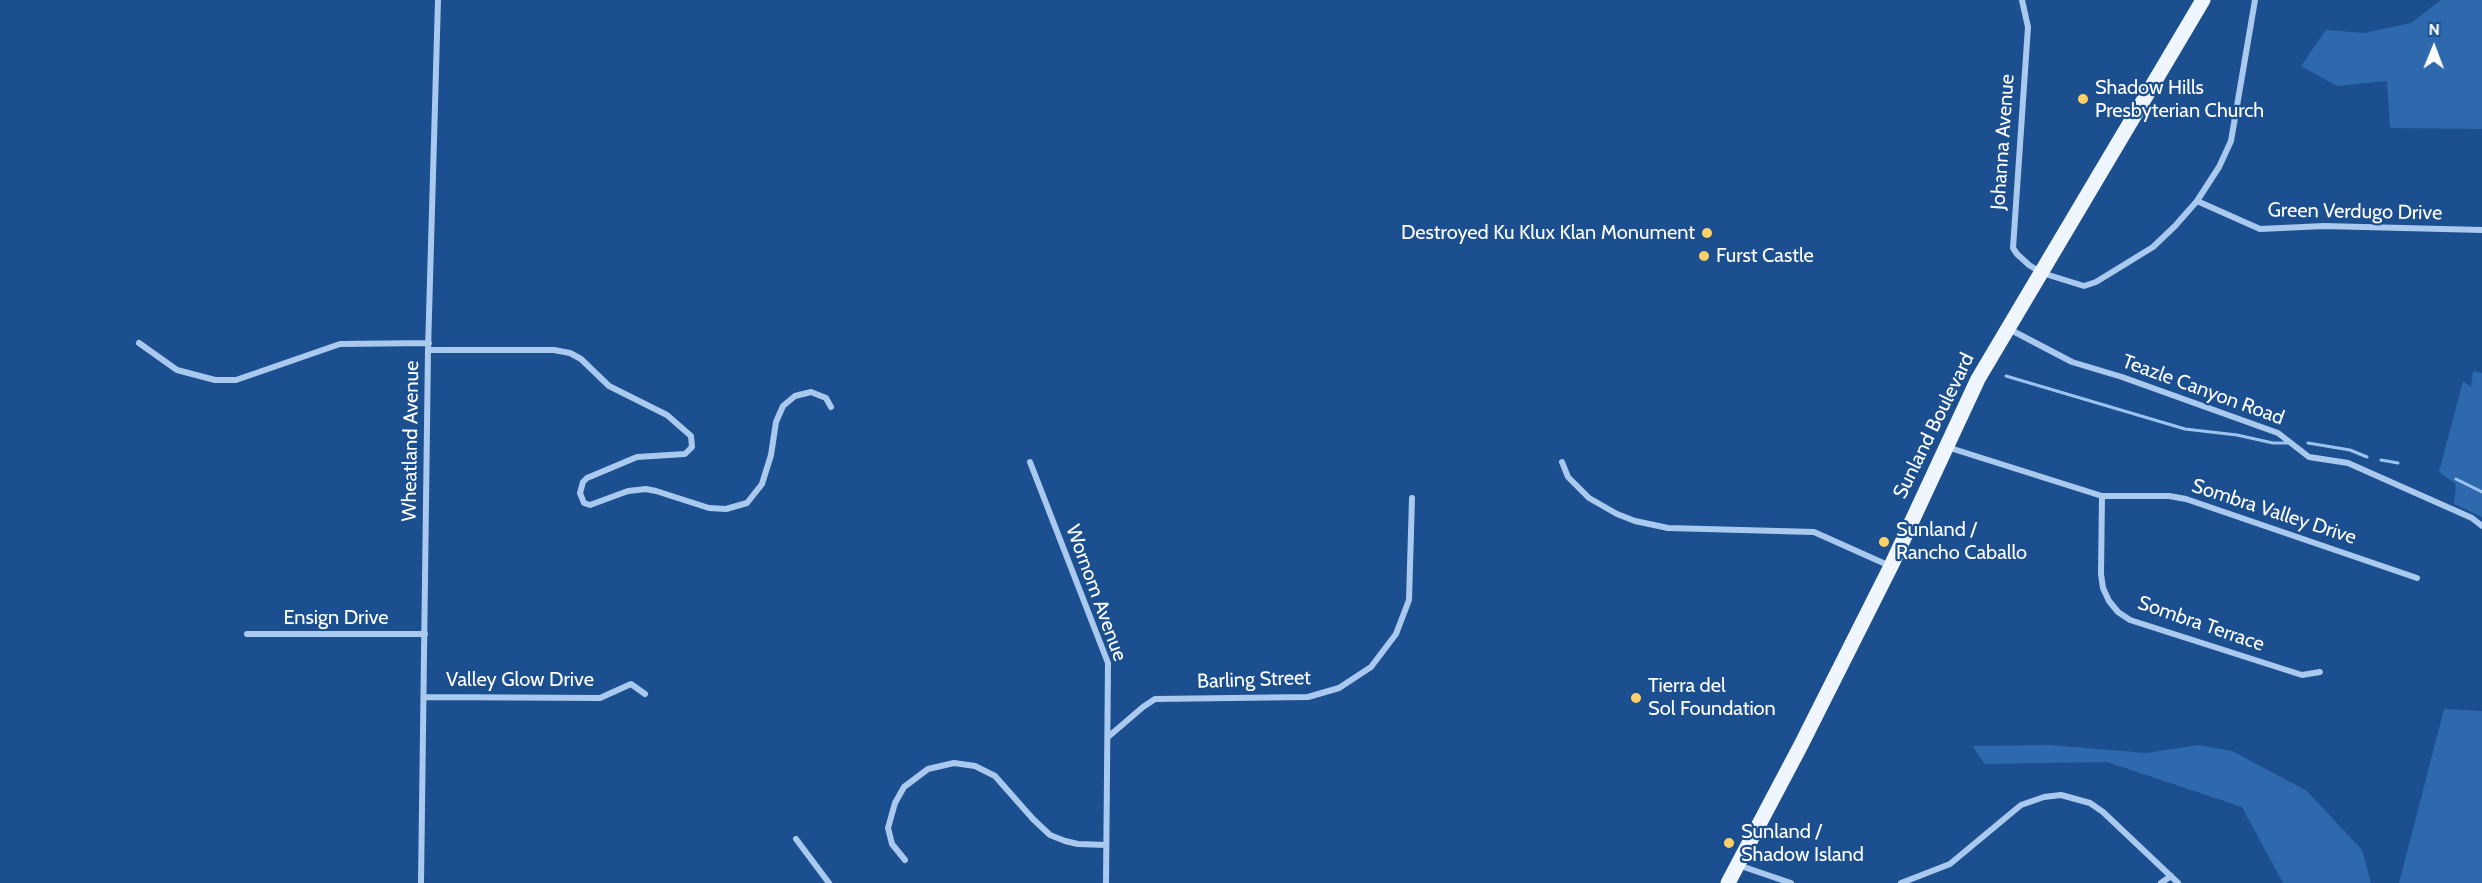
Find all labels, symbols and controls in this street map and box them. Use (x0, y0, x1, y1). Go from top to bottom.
north arrow (2404, 18, 2464, 78)
text: N (2429, 20, 2440, 39)
street label: Johanna Avenue (1986, 73, 2020, 211)
place label: Shadow Hills Presbyterian Church (2095, 76, 2264, 123)
marker: Shadow Hills Presbyterian Church (2076, 92, 2090, 106)
street label: Green Verdugo Drive (2267, 198, 2443, 226)
place label: Destroyed Ku Klux Klan Monument (1401, 221, 1695, 245)
marker: Destroyed Ku Klux Klan Monument (1700, 226, 1714, 240)
place label: Furst Castle (1716, 244, 1814, 268)
marker: Furst Castle (1697, 249, 1711, 263)
street label: Sunland Boulevard (1888, 349, 1980, 503)
street label: Teazle Canyon Road (2119, 350, 2287, 430)
street label: Wheatland Avenue (398, 360, 424, 522)
street label: Sombra Valley Drive (2189, 474, 2359, 550)
place label: Sunland / Rancho Caballo (1896, 518, 2027, 565)
street label: Wornom Avenue (1060, 522, 1132, 664)
marker: Sunland / Rancho Caballo (1877, 535, 1891, 549)
street label: Sombra Terrace (2135, 591, 2267, 657)
street label: Ensign Drive (283, 606, 389, 630)
street label: Barling Street (1197, 666, 1311, 694)
street label: Valley Glow Drive (446, 668, 594, 692)
place label: Tierra del Sol Foundation (1648, 674, 1776, 721)
marker: Tierra del Sol Foundation (1629, 691, 1643, 705)
place label: Sunland / Shadow Island (1741, 820, 1864, 867)
marker: Sunland / Shadow Island (1722, 836, 1736, 850)

